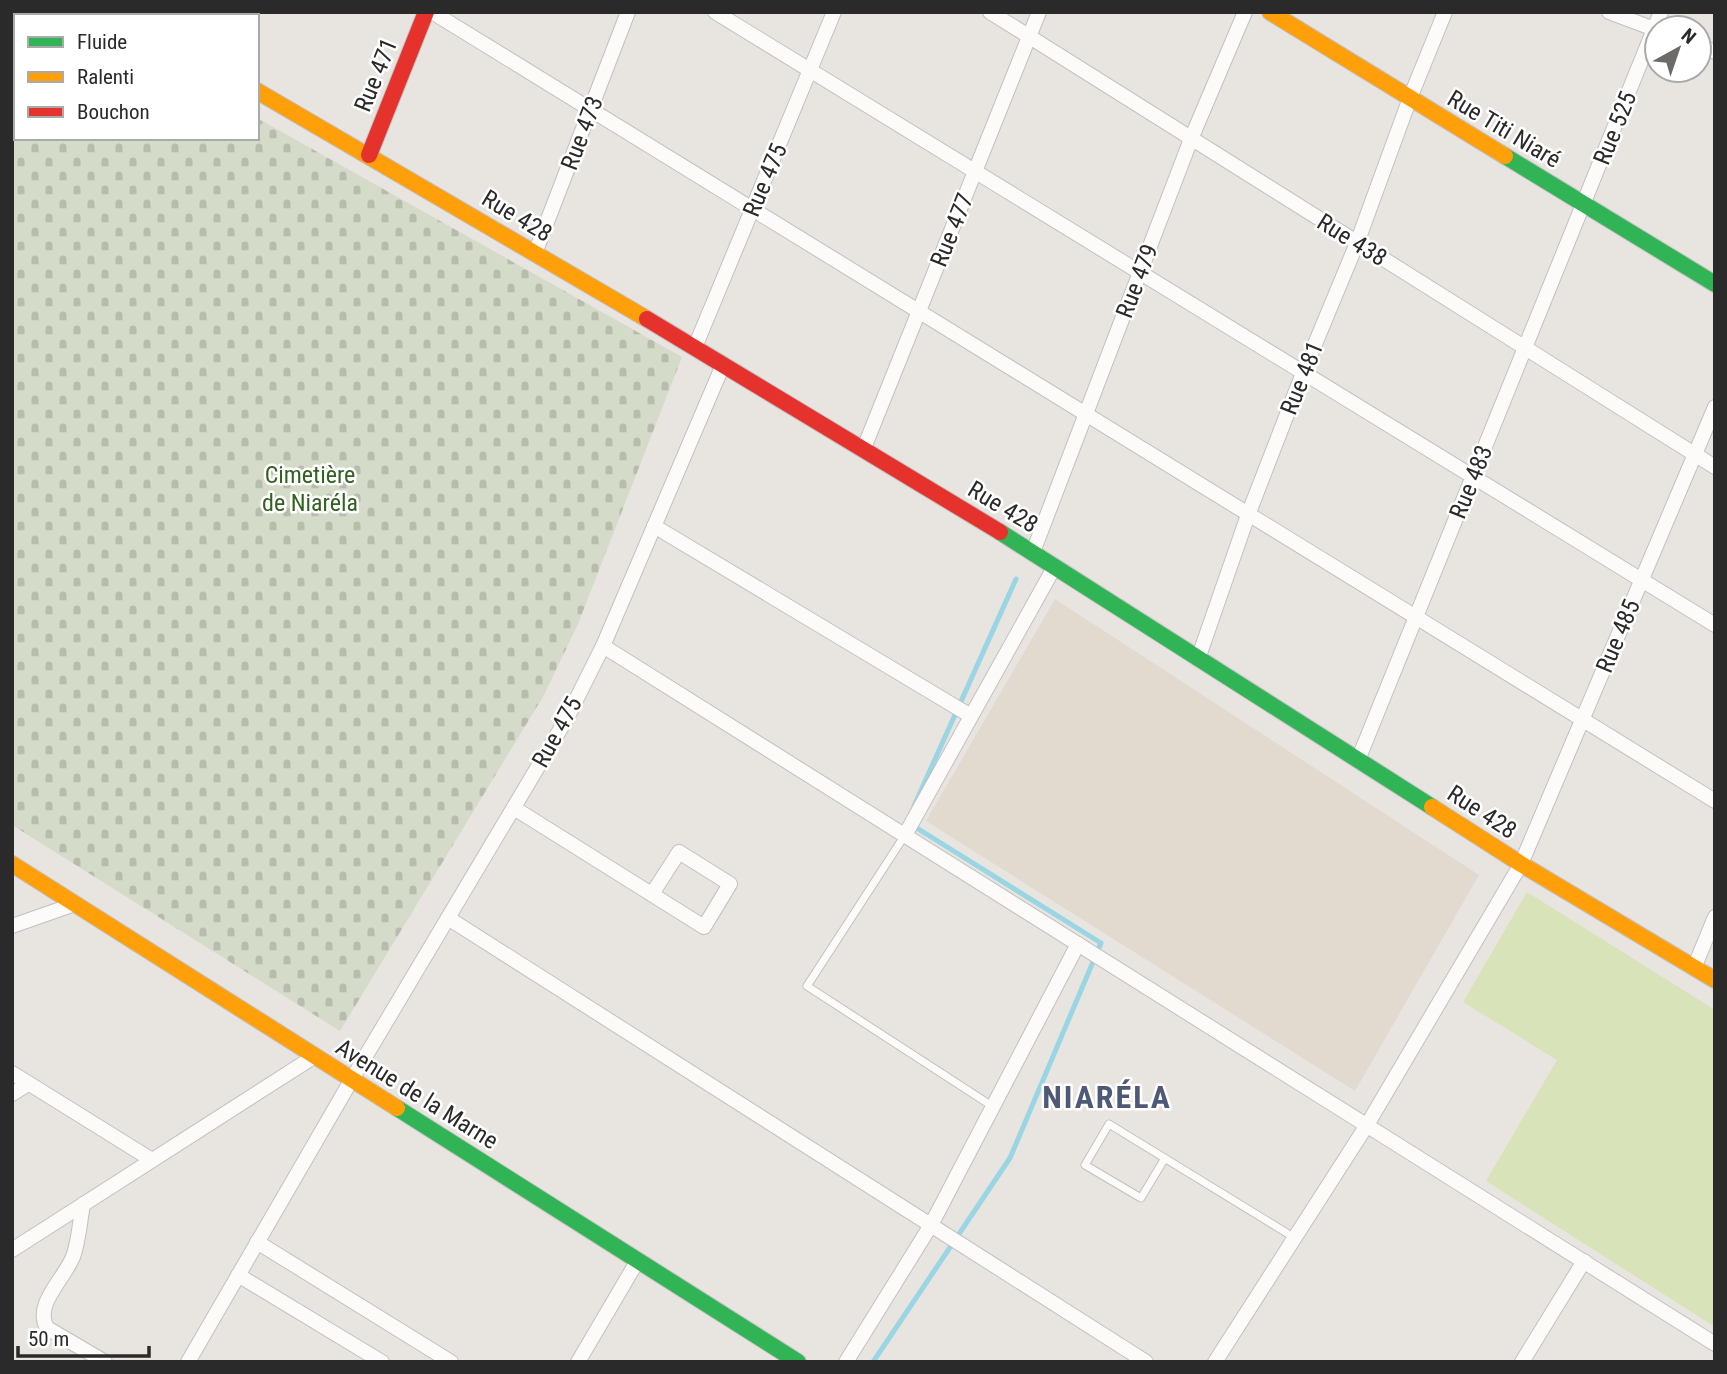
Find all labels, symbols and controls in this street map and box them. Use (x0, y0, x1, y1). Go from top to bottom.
legend (14, 14, 259, 140)
north arrow (1643, 14, 1713, 84)
text: N (1677, 24, 1700, 49)
text: Fluide (77, 30, 127, 54)
street label: Rue 471 (349, 34, 403, 116)
text: Ralenti (77, 65, 134, 89)
street label: Rue Titi Niaré (1442, 84, 1566, 174)
street label: Rue 525 (1588, 87, 1642, 169)
street label: Rue 473 (555, 92, 609, 174)
text: Bouchon (77, 100, 150, 124)
street label: Rue 475 (737, 139, 793, 221)
street label: Rue 428 (477, 184, 557, 248)
street label: Rue 477 (925, 189, 979, 271)
street label: Rue 438 (1312, 208, 1392, 272)
street label: Rue 479 (1110, 240, 1164, 322)
street label: Rue 481 (1275, 337, 1329, 419)
street label: Rue 483 (1444, 441, 1498, 523)
park label: Cimetière de Niaréla (262, 461, 358, 517)
street label: Rue 428 (963, 475, 1043, 539)
street label: Rue 485 (1590, 595, 1646, 677)
street label: Rue 475 (526, 692, 588, 772)
street label: Rue 428 (1442, 779, 1522, 845)
street label: Avenue de la Marne (331, 1033, 503, 1155)
district label: NIARÉLA (1042, 1078, 1172, 1116)
scale bar (18, 1314, 149, 1358)
text: 50 m (28, 1327, 69, 1351)

